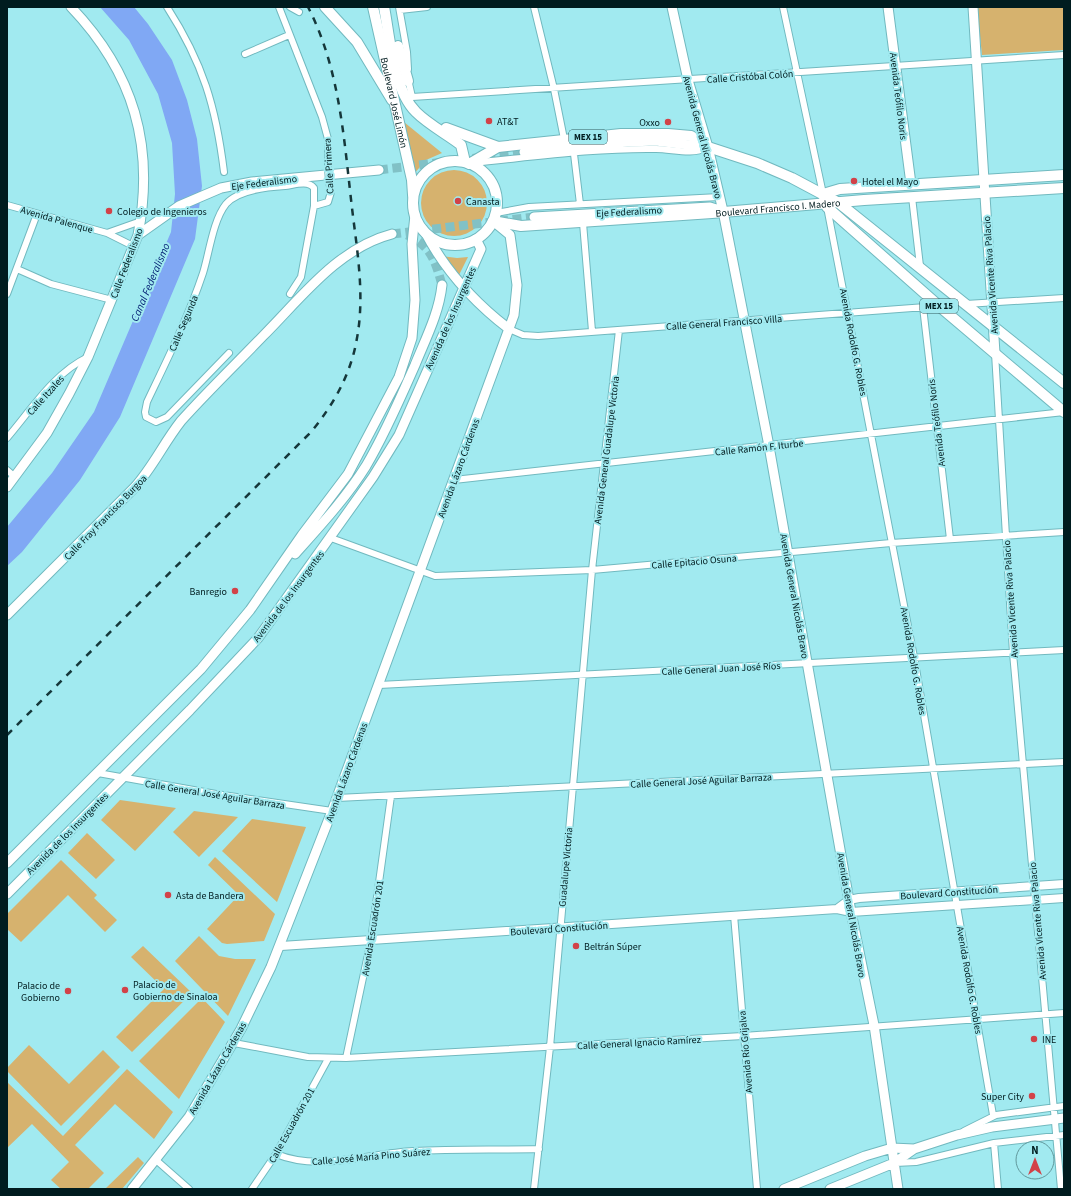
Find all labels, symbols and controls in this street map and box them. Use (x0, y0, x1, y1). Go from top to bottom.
street label: Avenida Teófilo Noris (886, 52, 910, 141)
street label: Boulevard José Limón (377, 56, 411, 150)
street label: Calle Cristóbal Colón (706, 67, 794, 87)
street label: Avenida General Nicolás Bravo (679, 74, 725, 200)
place label: AT&T (497, 115, 519, 129)
marker: AT&T (484, 116, 494, 126)
place label: Oxxo (639, 116, 660, 130)
marker: Oxxo (663, 117, 673, 127)
road number: MEX 15 (569, 130, 607, 144)
street label: Calle Primera (321, 138, 337, 194)
street label: Eje Federalismo (230, 172, 298, 194)
place label: Hotel el Mayo (862, 175, 918, 189)
marker: Hotel el Mayo (849, 176, 859, 186)
place label: Canasta (466, 195, 499, 209)
marker: Canasta (453, 196, 463, 206)
street label: Boulevard Francisco I. Madero (715, 196, 841, 221)
street label: Avenida Palenque (19, 203, 95, 237)
street label: Eje Federalismo (596, 203, 662, 221)
place label: Colegio de Ingenieros (117, 205, 207, 219)
marker: Colegio de Ingenieros (104, 206, 114, 216)
street label: Avenida Vicente Riva Palacio (980, 216, 1002, 334)
street label: Calle Federalismo (107, 226, 147, 301)
water label: Canal Federalismo (127, 240, 174, 324)
street label: Avenida de los Insurgentes (422, 265, 480, 372)
street label: Avenida Rodolfo G. Robles (836, 287, 870, 397)
street label: Calle Segunda (166, 293, 202, 354)
road number: MEX 15 (920, 299, 958, 313)
street label: Calle General Francisco Villa (666, 312, 783, 334)
street label: Calle Itzales (24, 373, 68, 419)
street label: Avenida General Guadalupe Victoria (591, 375, 623, 525)
street label: Avenida Teófilo Noris (925, 378, 949, 467)
street label: Avenida Lázaro Cárdenas (434, 417, 483, 520)
street label: Calle Ramón F. Iturbe (714, 436, 804, 460)
street label: Calle Fray Francisco Burgoa (61, 472, 150, 564)
street label: Avenida General Nicolás Bravo (776, 533, 812, 660)
street label: Avenida Vicente Riva Palacio (1000, 540, 1022, 658)
street label: Avenida de los Insurgentes (250, 548, 328, 645)
street label: Calle Epitacio Osuna (651, 551, 737, 573)
place label: Banregio (189, 585, 227, 599)
marker: Banregio (230, 586, 240, 596)
street label: Avenida Rodolfo G. Robles (897, 606, 929, 716)
street label: Calle General Juan José Ríos (661, 659, 781, 679)
street label: Avenida Lázaro Cárdenas (322, 721, 371, 824)
street label: Calle General José Aguilar Barraza (630, 770, 772, 792)
street label: Calle General José Aguilar Barraza (144, 777, 286, 813)
street label: Avenida de los Insurgentes (24, 790, 112, 878)
street label: Guadalupe Victoria (556, 827, 576, 907)
street label: Avenida General Nicolás Bravo (833, 852, 869, 979)
street label: Avenida Vicente Riva Palacio (1026, 862, 1050, 980)
street label: Avenida Escuadrón 201 (359, 879, 387, 977)
street label: Boulevard Constitución (900, 883, 998, 903)
place label: Asta de Bandera (176, 889, 244, 903)
marker: Asta de Bandera (163, 890, 173, 900)
street label: Boulevard Constitución (510, 919, 608, 939)
street label: Avenida Rodolfo G. Robles (953, 925, 985, 1035)
place label: Beltrán Súper (584, 940, 642, 954)
marker: Beltrán Súper (571, 941, 581, 951)
place label: Palacio de Gobierno de Sinaloa (133, 978, 218, 1004)
place label: Palacio de Gobierno (17, 979, 60, 1005)
marker: Palacio de Gobierno de Sinaloa (120, 985, 130, 995)
marker: Palacio de Gobierno (63, 986, 73, 996)
street label: Avenida Río Grijalva (735, 1010, 757, 1094)
street label: Avenida Lázaro Cárdenas (186, 1020, 250, 1117)
street label: Calle General Ignacio Ramírez (577, 1033, 701, 1053)
place label: INE (1042, 1033, 1056, 1047)
marker: INE (1029, 1034, 1039, 1044)
street label: Calle Escuadrón 201 (265, 1085, 318, 1166)
place label: Super City (981, 1090, 1024, 1104)
marker: Super City (1027, 1091, 1037, 1101)
north arrow (1015, 1140, 1055, 1180)
text: N (1031, 1143, 1039, 1158)
street label: Calle José María Pino Suárez (311, 1145, 431, 1169)

